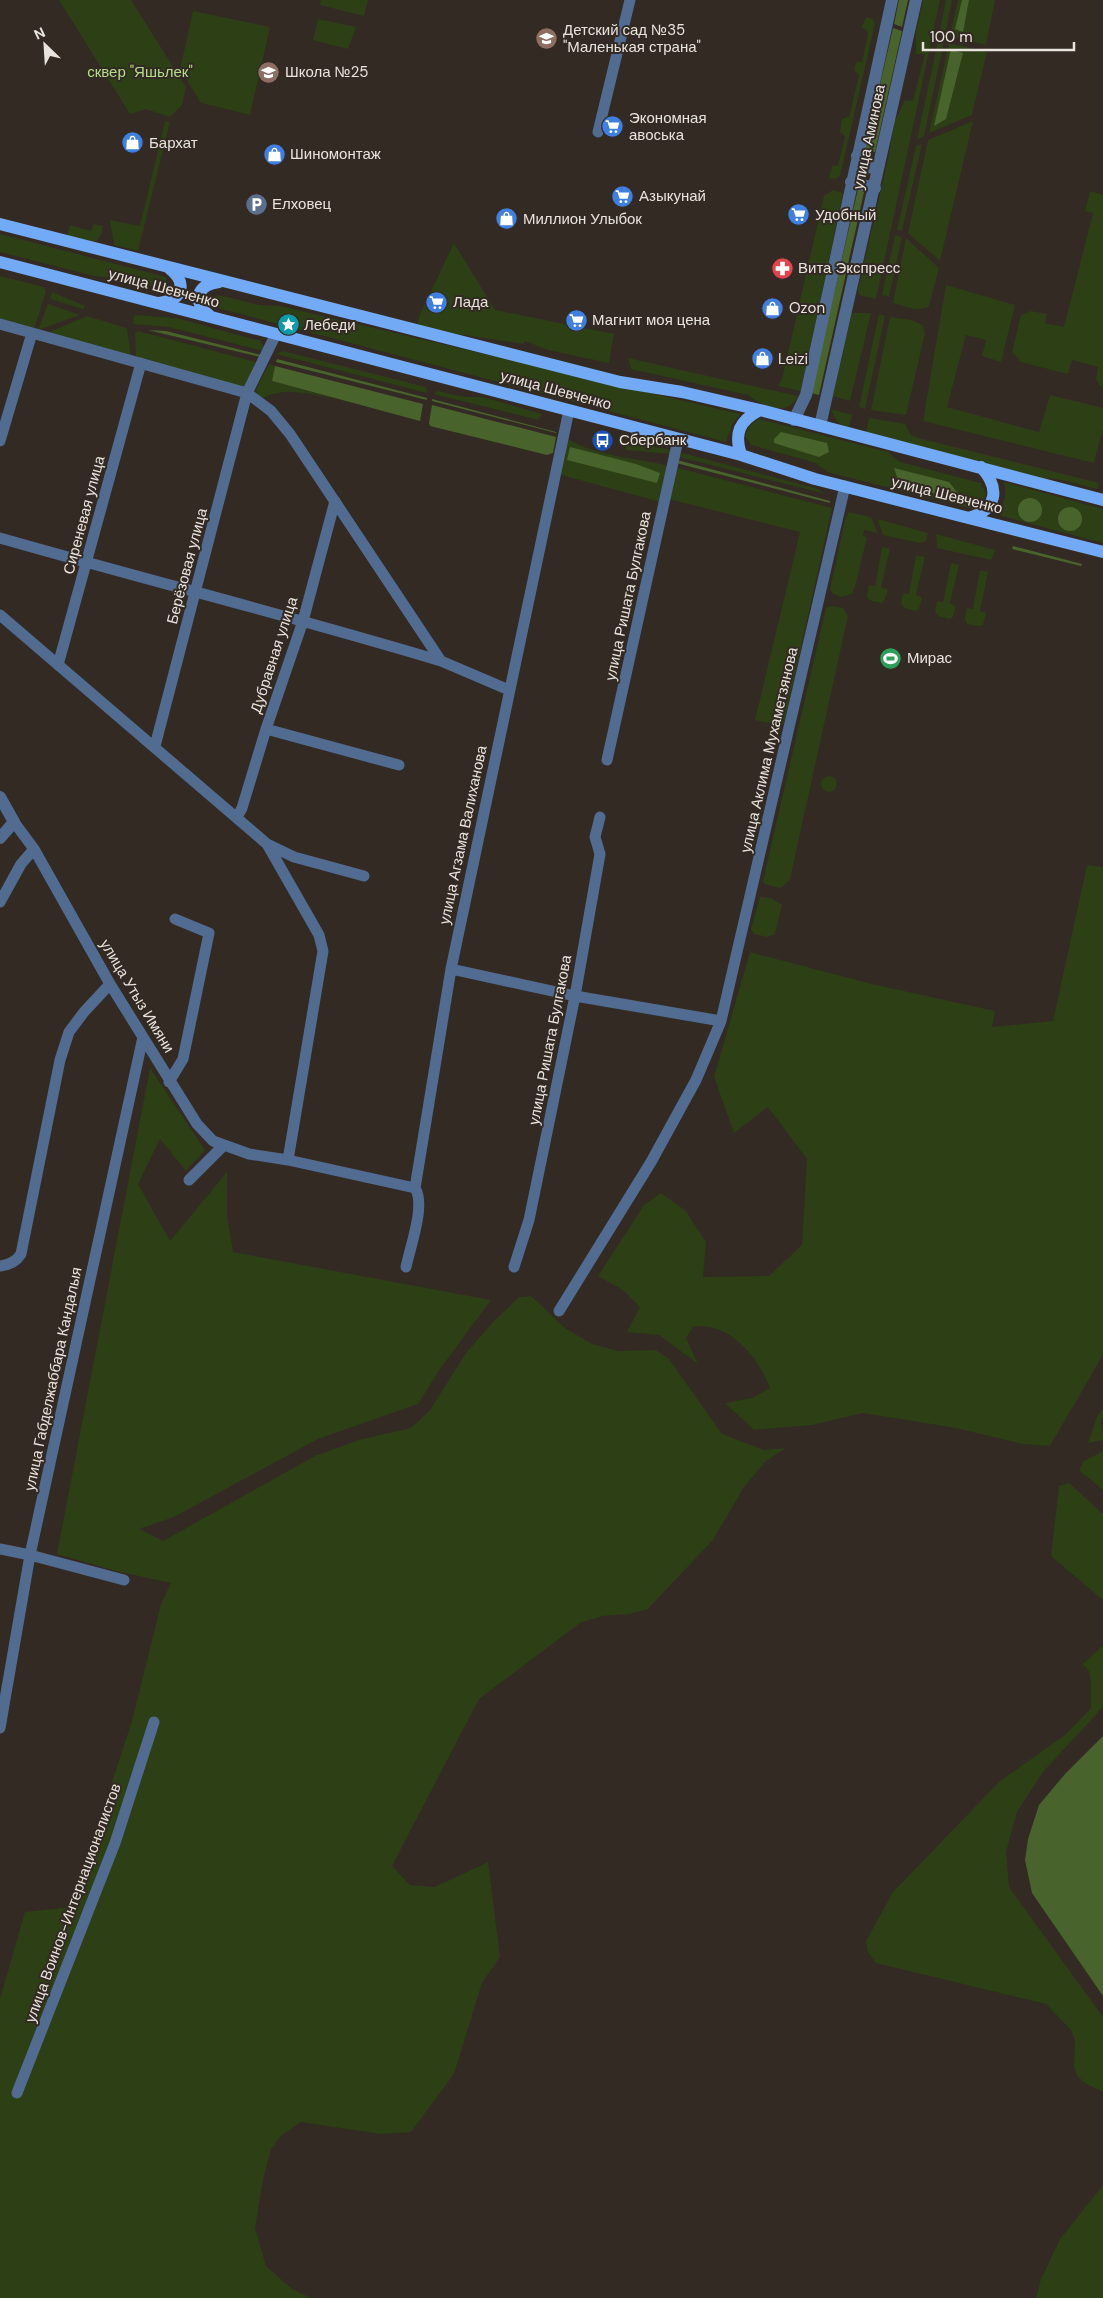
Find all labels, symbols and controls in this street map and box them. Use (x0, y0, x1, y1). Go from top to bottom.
north arrow (20, 20, 70, 70)
place label: Детский сад №35 "Маленькая страна" (563, 20, 701, 57)
scale bar (923, 20, 1074, 52)
text: N (31, 23, 48, 44)
school or university icon: Детский сад №35 "Маленькая страна" (535, 27, 559, 51)
text: 100 m (930, 27, 973, 47)
school or university icon: Школа №25 (257, 60, 281, 84)
park label: сквер "Яшьлек" (87, 62, 193, 82)
place label: Школа №25 (285, 62, 368, 82)
street label: улица Аминова (848, 82, 890, 191)
place label: Экономная авоська (629, 108, 707, 145)
supermarket icon: Экономная авоська (601, 115, 625, 139)
shop icon: Бархат (121, 131, 145, 155)
place label: Бархат (149, 133, 198, 153)
shop icon: Шиномонтаж (262, 142, 286, 166)
place label: Шиномонтаж (290, 144, 381, 164)
supermarket icon: Азыкунай (611, 184, 635, 208)
place label: Азыкунай (639, 186, 706, 206)
parking icon: Елховец (244, 192, 268, 216)
place label: Елховец (272, 194, 332, 214)
supermarket icon: Удобный (787, 203, 811, 227)
place label: Удобный (815, 205, 877, 225)
shop icon: Миллион Улыбок (495, 207, 519, 231)
place label: Миллион Улыбок (523, 209, 642, 229)
pharmacy icon: Вита Экспресс (770, 256, 794, 280)
place label: Вита Экспресс (798, 258, 901, 278)
street label: улица Шевченко (106, 264, 222, 312)
supermarket icon: Лада (425, 290, 449, 314)
place label: Лада (453, 292, 489, 312)
shop icon: Ozon (761, 296, 785, 320)
place label: Ozon (789, 298, 825, 318)
supermarket icon: Магнит моя цена (564, 308, 588, 332)
place label: Магнит моя цена (592, 310, 711, 330)
place icon: Лебеди (276, 313, 300, 337)
place label: Лебеди (304, 315, 356, 335)
shop icon: Leizi (750, 347, 774, 371)
place label: Leizi (778, 349, 808, 369)
street label: улица Шевченко (498, 366, 614, 414)
bus stop icon: Сбербанк (591, 428, 615, 452)
place label: Сбербанк (619, 430, 687, 450)
street label: Сиреневая улица (59, 453, 110, 577)
street label: улица Шевченко (889, 471, 1005, 519)
street label: Берёзовая улица (162, 505, 212, 626)
street label: улица Ришата Булгакова (600, 509, 656, 683)
street label: Дубравная улица (246, 594, 302, 716)
street label: улица Аклима Мухаметзянова (736, 645, 803, 855)
sports icon: Мирас (879, 646, 903, 670)
place label: Мирас (907, 648, 953, 668)
street label: улица Агзама Валиханова (434, 743, 492, 926)
street label: улица Утыз Имяни (95, 935, 179, 1057)
street label: улица Ришата Булгакова (524, 953, 576, 1127)
street label: улица Габделжаббара Кандалыя (19, 1265, 87, 1493)
street label: улица Воинов-Интернационалистов (20, 1781, 126, 2025)

